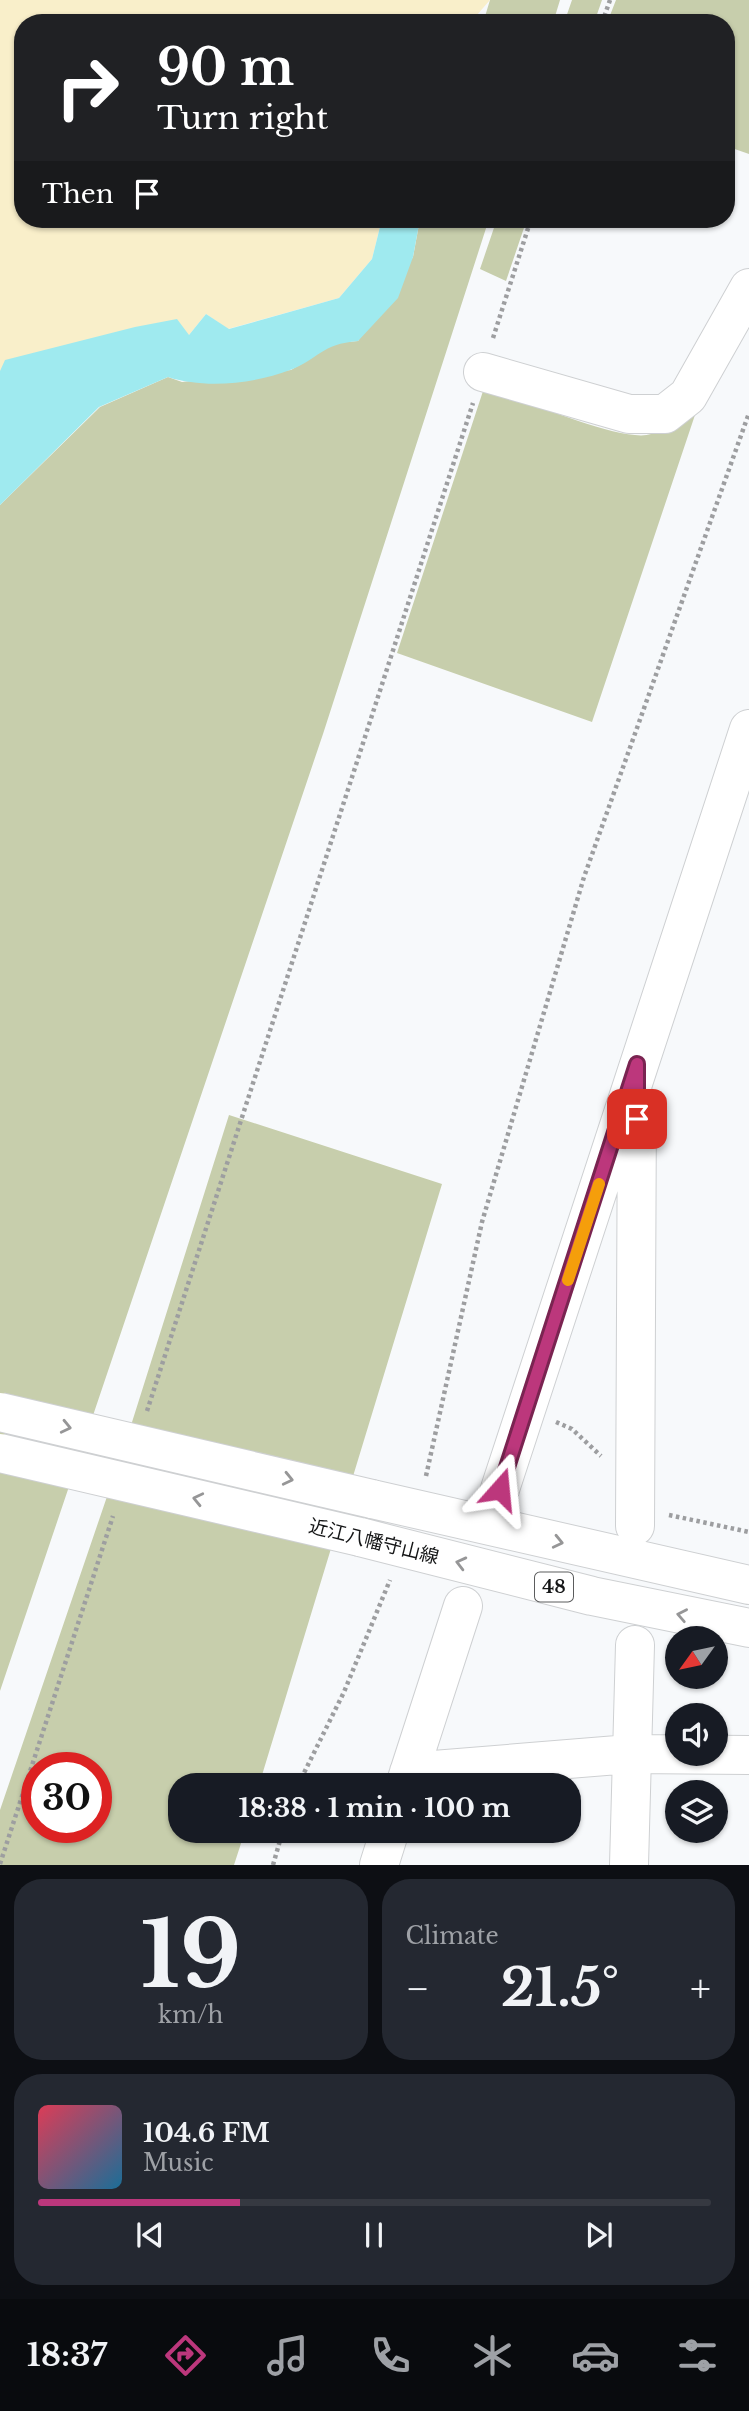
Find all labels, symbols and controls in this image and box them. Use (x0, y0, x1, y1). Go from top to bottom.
text: 90 m (157, 37, 294, 98)
icon: right (42, 42, 133, 133)
text: Turn right (157, 98, 328, 138)
icon: arrive (128, 175, 166, 213)
text: Then (42, 178, 114, 210)
pin (607, 1089, 667, 1149)
icon: arrive (618, 1100, 656, 1138)
one-way arrow (60, 1419, 72, 1434)
position arrow (463, 1452, 537, 1526)
one-way arrow (282, 1471, 294, 1485)
one-way arrow (193, 1493, 205, 1507)
street label: 近江八幡守山線 (307, 1514, 441, 1569)
one-way arrow (552, 1533, 564, 1548)
one-way arrow (455, 1557, 467, 1571)
road number: 48 (535, 1572, 573, 1602)
one-way arrow (676, 1608, 688, 1623)
north arrow (665, 1626, 728, 1689)
map controls (665, 1626, 728, 1843)
button: sound (665, 1703, 728, 1766)
speed limit sign: 30 (21, 1752, 112, 1843)
button: layers (665, 1780, 728, 1843)
text: 18:38 · 1 min · 100 m (238, 1792, 511, 1824)
text: 19 (140, 1899, 241, 2012)
text: Climate (406, 1922, 499, 1950)
text: 21.5° (501, 1956, 619, 2020)
text: − (406, 1965, 430, 2012)
text: + (690, 1965, 711, 2012)
text: km/h (158, 2001, 223, 2029)
text: 104.6 FM (143, 2117, 270, 2149)
text: Music (143, 2149, 214, 2177)
icon: previous (131, 2216, 169, 2254)
icon: pause (355, 2216, 393, 2254)
icon: next (580, 2216, 618, 2254)
icon: directions (161, 2331, 210, 2380)
icon: music (263, 2331, 312, 2380)
icon: phone (366, 2331, 415, 2380)
icon: climate (468, 2331, 517, 2380)
icon: car (571, 2331, 620, 2380)
icon: filters (673, 2331, 722, 2380)
text: 18:37 (27, 2335, 107, 2375)

